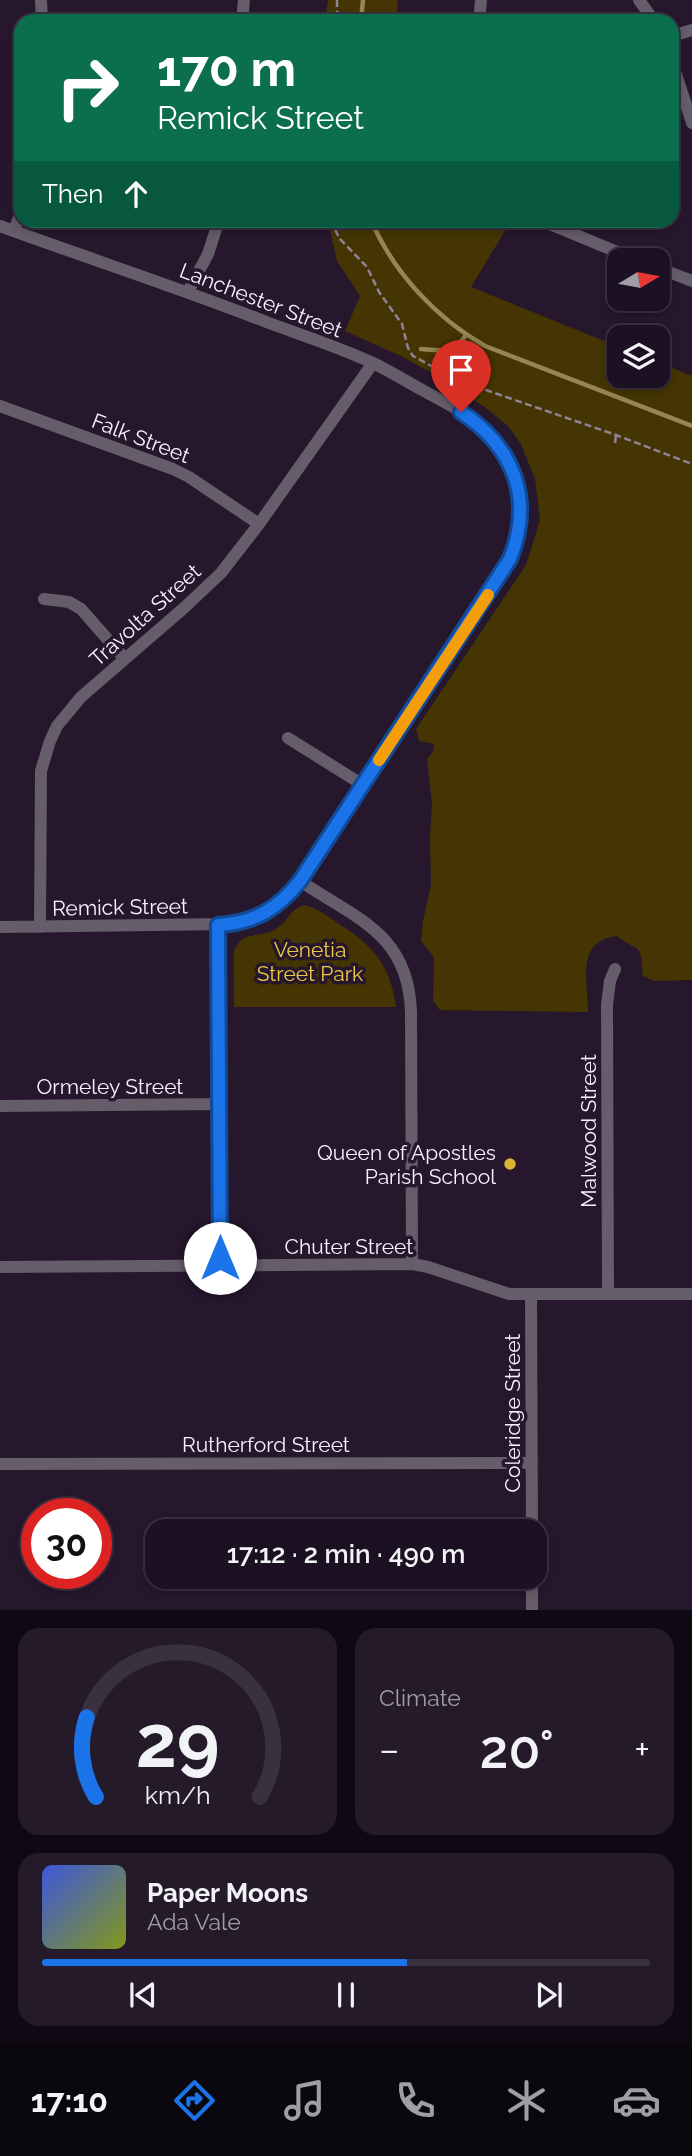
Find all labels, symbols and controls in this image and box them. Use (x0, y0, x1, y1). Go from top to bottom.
text: 170 m (157, 40, 296, 97)
icon: right (42, 42, 133, 133)
text: Remick Street (157, 99, 364, 136)
icon: ahead (117, 175, 155, 213)
text: Then (42, 179, 103, 209)
north arrow (607, 248, 670, 312)
map controls (607, 248, 670, 388)
street label: Lanchester Street (176, 258, 346, 342)
button: layers (607, 325, 670, 388)
pin (431, 340, 491, 412)
icon: arrive (442, 351, 480, 389)
street label: Falk Street (88, 408, 194, 468)
street label: Travolta Street (84, 559, 206, 671)
street label: Remick Street (52, 893, 188, 921)
park label: Venetia Street Park (257, 937, 363, 986)
street label: Malwood Street (576, 1054, 601, 1208)
street label: Ormeley Street (37, 1074, 183, 1099)
place label: Queen of Apostles Parish School (317, 1140, 496, 1189)
marker: Queen of Apostles Parish School (502, 1156, 518, 1172)
position arrow (183, 1221, 257, 1295)
street label: Chuter Street (285, 1234, 413, 1259)
street label: Coleridge Street (500, 1334, 525, 1492)
street label: Rutherford Street (182, 1432, 350, 1457)
speed limit sign: 30 (21, 1498, 112, 1589)
text: 17:12 · 2 min · 490 m (227, 1539, 465, 1569)
text: Climate (379, 1684, 461, 1711)
text: 29 (136, 1700, 219, 1785)
text: 20° (480, 1719, 554, 1780)
text: − (379, 1727, 399, 1772)
text: + (634, 1727, 650, 1772)
text: km/h (145, 1780, 210, 1810)
text: Paper Moons (147, 1878, 308, 1908)
text: Ada Vale (147, 1908, 241, 1935)
icon: previous (124, 1976, 162, 2014)
icon: pause (327, 1976, 365, 2014)
icon: next (530, 1976, 568, 2014)
icon: directions (170, 2076, 219, 2125)
icon: music (280, 2076, 329, 2125)
icon: phone (391, 2076, 440, 2125)
icon: climate (502, 2076, 551, 2125)
icon: car (612, 2076, 661, 2125)
text: 17:10 (31, 2082, 108, 2119)

